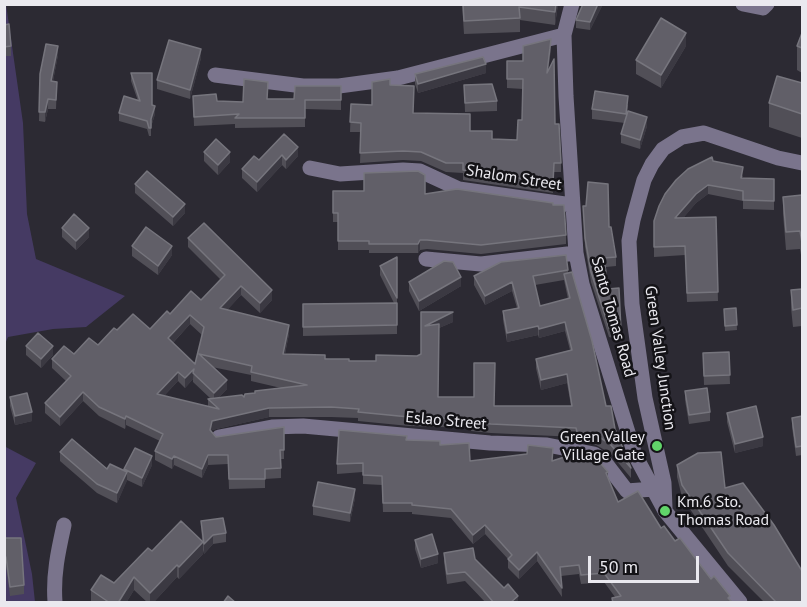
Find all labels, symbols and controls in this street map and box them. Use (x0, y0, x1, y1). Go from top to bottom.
street label: Shalom Street (465, 161, 563, 195)
street label: Santo Tomas Road (587, 255, 639, 379)
street label: Green Valley Junction (640, 285, 680, 431)
street label: Eslao Street (405, 408, 487, 434)
place label: Green Valley Village Gate (560, 427, 645, 465)
marker: Green Valley Village Gate (650, 439, 664, 453)
place label: Km.6 Sto. Thomas Road (677, 492, 769, 530)
marker: Km.6 Sto. Thomas Road (658, 504, 672, 518)
scale bar (591, 544, 702, 582)
text: 50 m (599, 555, 638, 578)

